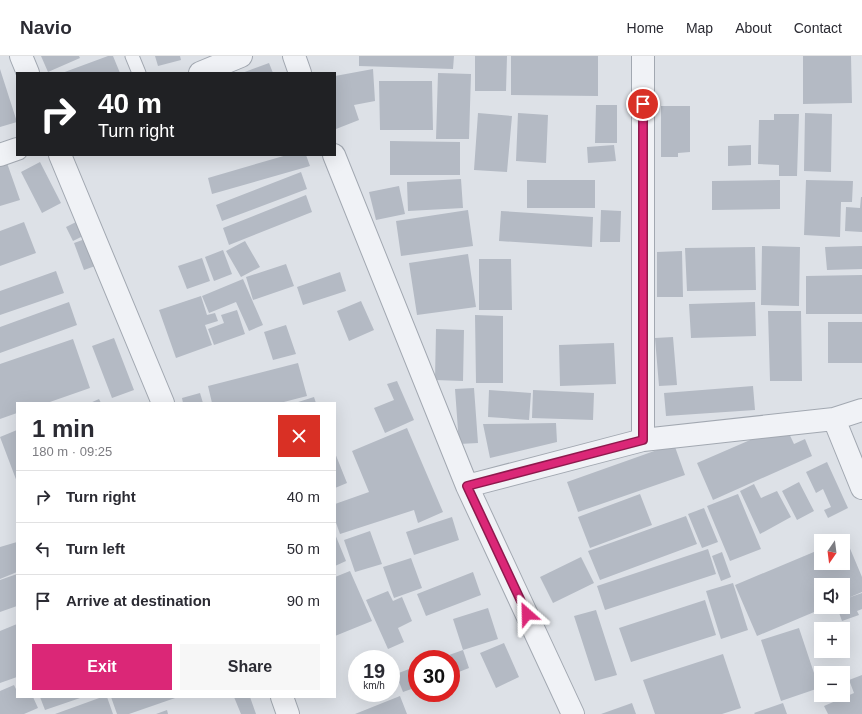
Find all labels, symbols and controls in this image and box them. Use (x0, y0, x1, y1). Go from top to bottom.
text: Navio (20, 17, 72, 38)
text: Home (627, 20, 664, 36)
text: Map (686, 20, 713, 36)
text: About (735, 20, 772, 36)
text: Contact (794, 20, 842, 36)
pin (626, 87, 660, 121)
icon: right (32, 88, 84, 140)
text: 40 m (98, 88, 162, 119)
icon: arrive (632, 93, 654, 115)
text: Turn right (98, 121, 174, 141)
text: 1 min (32, 415, 95, 442)
button: close (278, 415, 320, 457)
text: 180 m · 09:25 (32, 444, 112, 459)
icon: right (32, 486, 54, 508)
text: Turn right (66, 488, 136, 505)
text: 40 m (287, 488, 320, 505)
north arrow (814, 534, 850, 570)
map controls (814, 534, 850, 702)
icon: left (32, 538, 54, 560)
text: Turn left (66, 540, 125, 557)
text: 50 m (287, 540, 320, 557)
button: sound (814, 578, 850, 614)
icon: arrive (32, 590, 54, 612)
text: Arrive at destination (66, 592, 211, 609)
text: 90 m (287, 592, 320, 609)
position arrow (506, 593, 548, 635)
button: + (814, 622, 850, 658)
button: Exit (32, 644, 172, 690)
button: Share (180, 644, 320, 690)
speed limit sign: 30 (408, 650, 460, 702)
text: 19 (363, 660, 385, 682)
button: − (814, 666, 850, 702)
text: km/h (363, 680, 385, 691)

